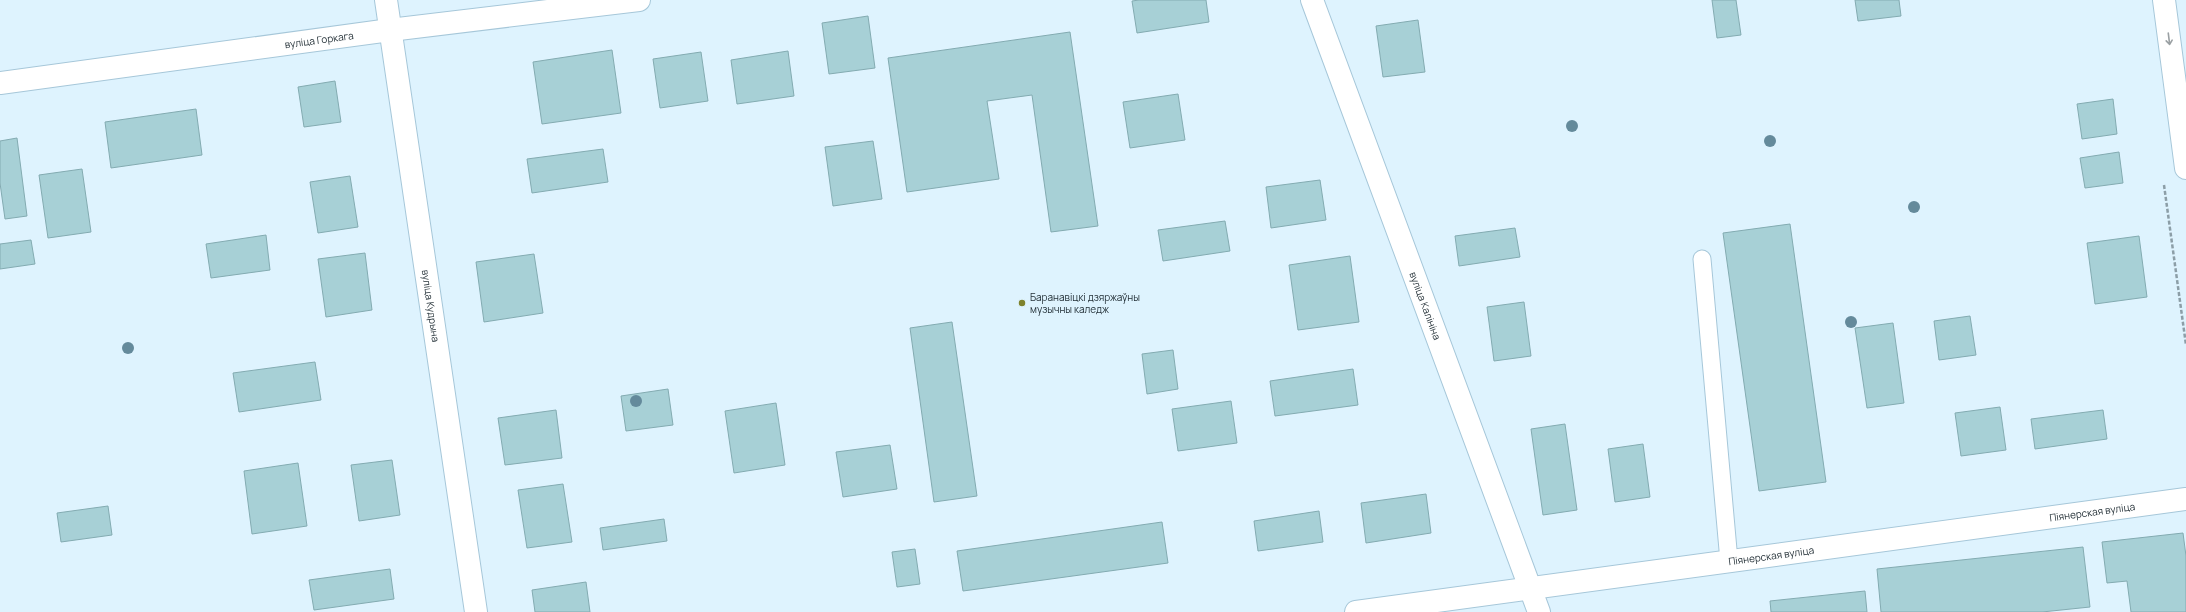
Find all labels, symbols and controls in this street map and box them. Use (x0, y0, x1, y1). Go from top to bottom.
street label: вуліца Горкага (284, 28, 354, 51)
one-way arrow (2165, 32, 2173, 45)
street label: вуліца Кудрына (419, 269, 443, 343)
street label: вуліца Калініна (1406, 270, 1444, 342)
place label: Баранавіцкі дзяржаўны музычны каледж (1030, 290, 1140, 316)
marker: Баранавіцкі дзяржаўны музычны каледж (1017, 298, 1027, 308)
street label: Піянерская вуліца (2048, 499, 2136, 525)
street label: Піянерская вуліца (1727, 543, 1815, 568)

